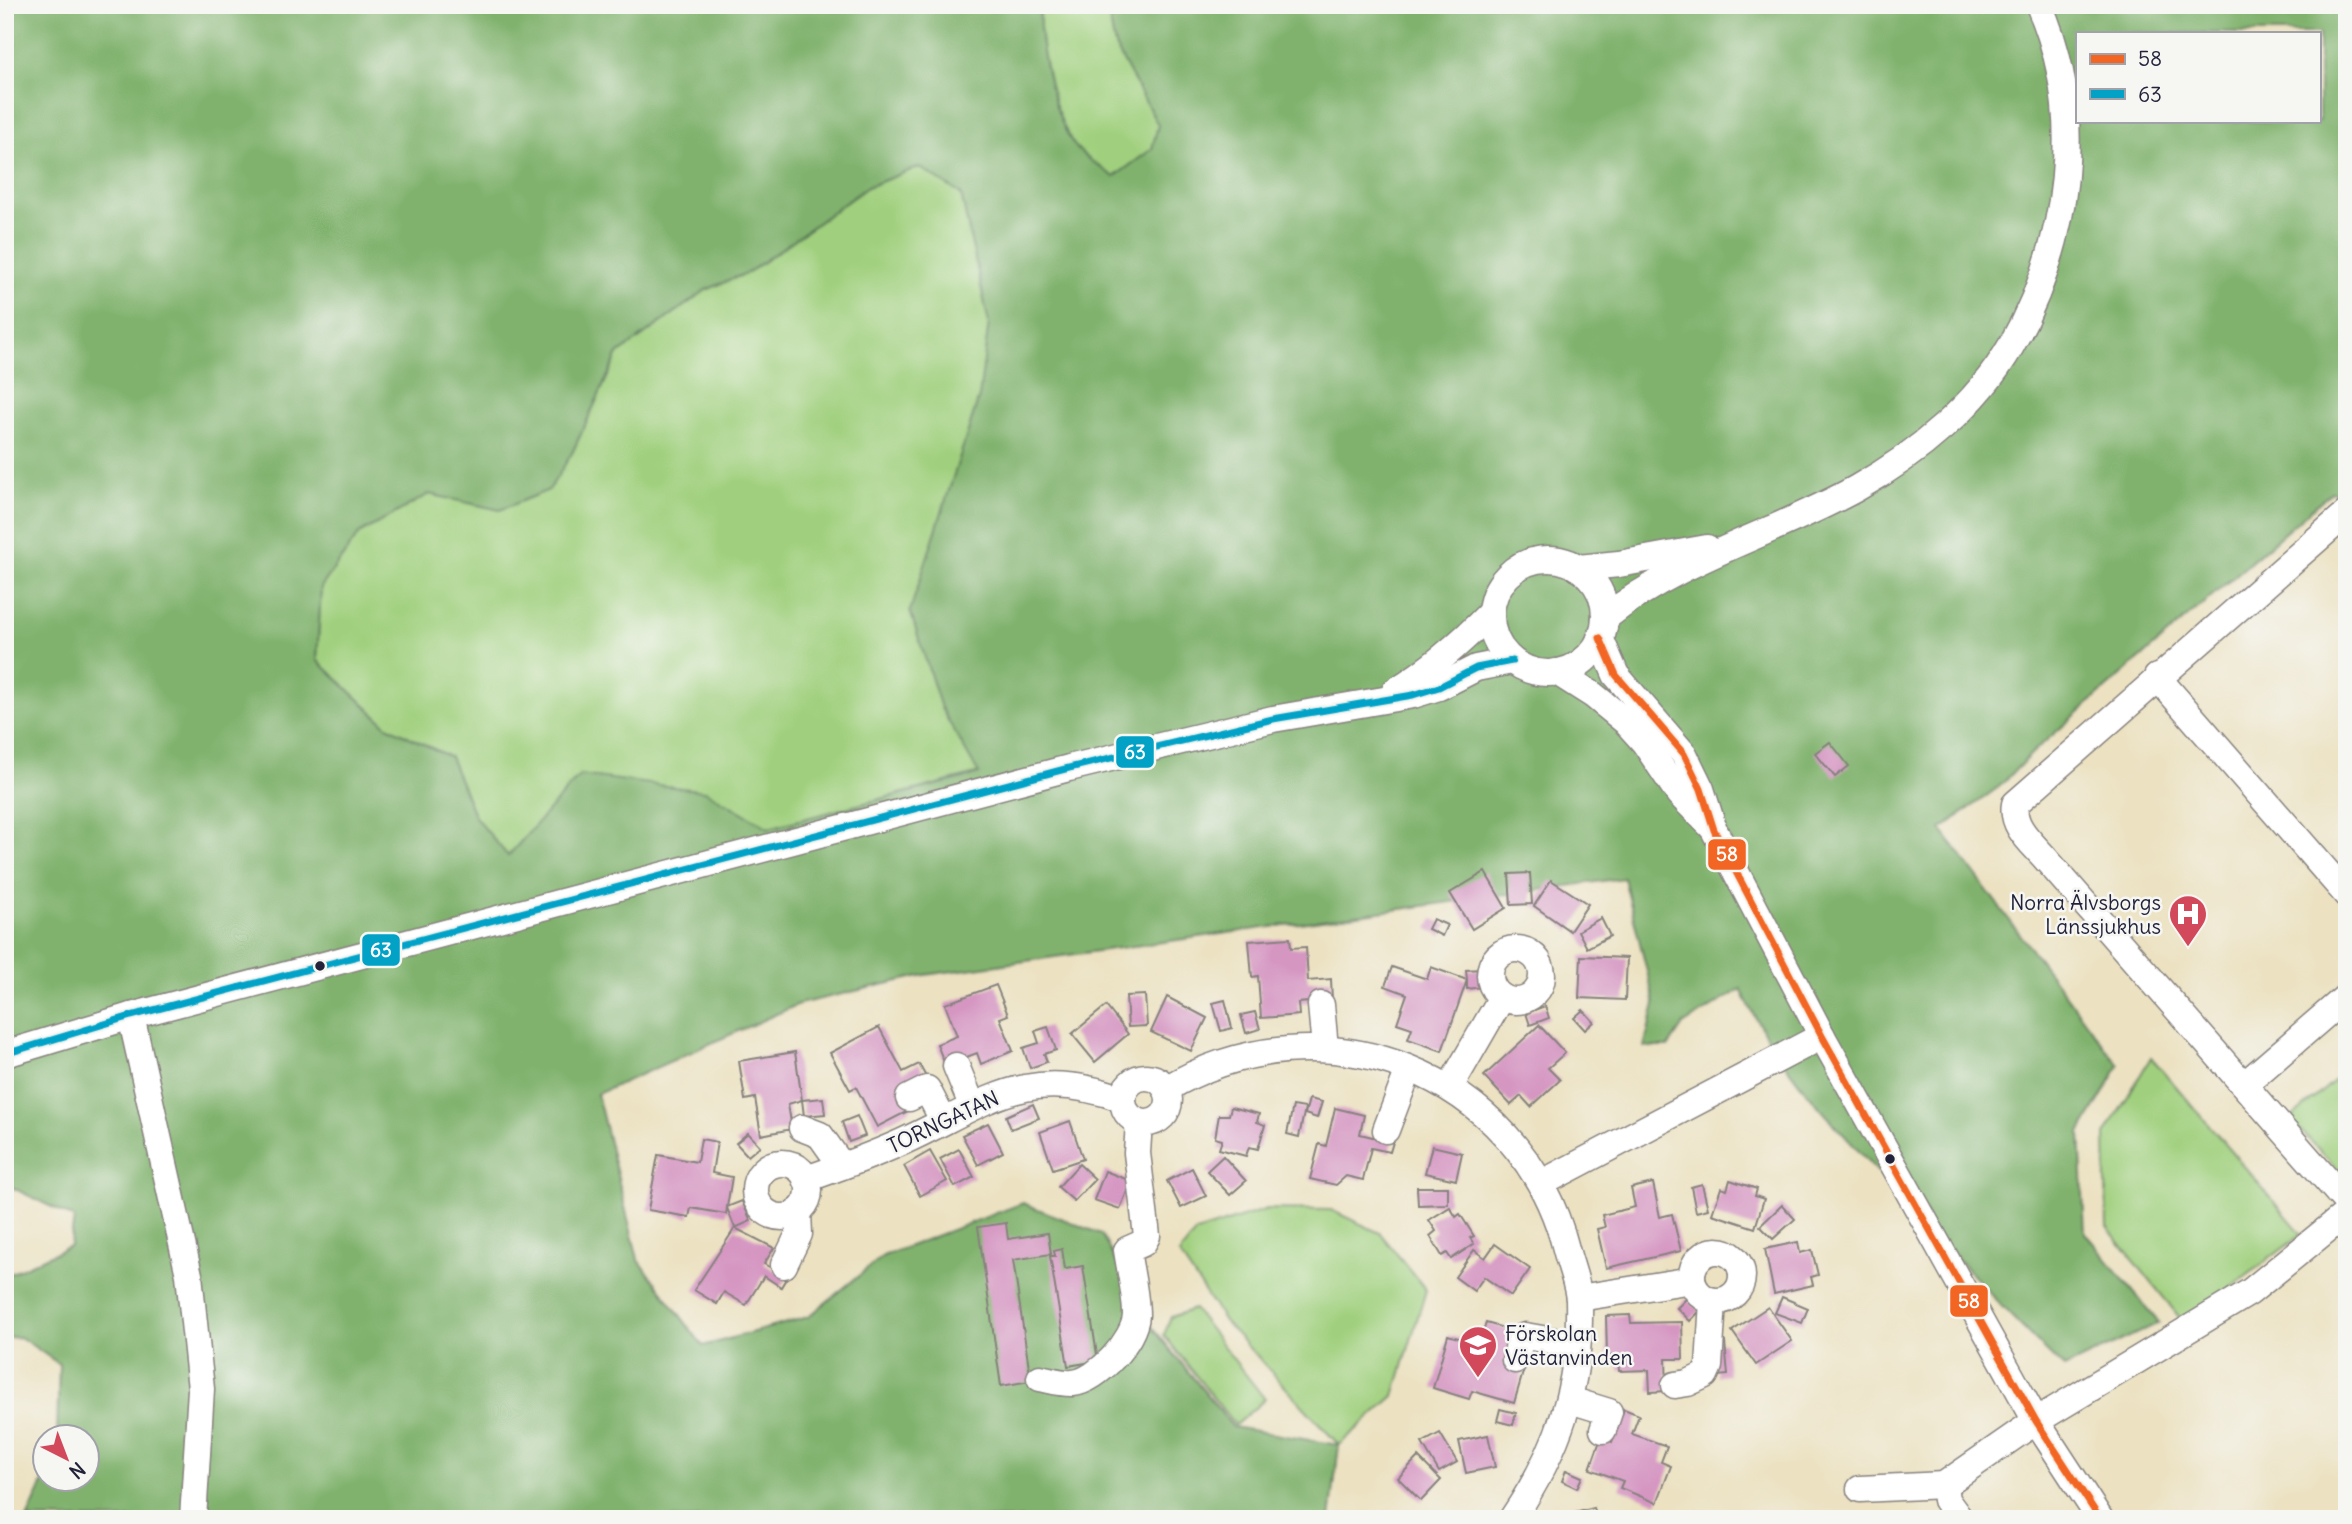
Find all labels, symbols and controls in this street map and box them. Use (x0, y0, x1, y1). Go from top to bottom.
legend (2076, 32, 2320, 122)
text: 58 (2138, 45, 2162, 72)
text: 63 (2138, 81, 2162, 108)
line badge: 63 (1115, 735, 1155, 769)
text: 63 (1124, 740, 1146, 764)
line badge: 58 (1707, 838, 1747, 871)
text: 58 (1716, 842, 1738, 866)
place label: Norra Älvsborgs Länssjukhus (2010, 889, 2161, 940)
hospital icon: Norra Älvsborgs Länssjukhus (2167, 893, 2209, 948)
line badge: 63 (361, 933, 401, 967)
text: 63 (370, 938, 392, 962)
unlabelled marker (313, 959, 327, 973)
street label: TORNGATAN (883, 1084, 1003, 1160)
unlabelled marker (1883, 1152, 1897, 1166)
line badge: 58 (1949, 1284, 1989, 1318)
text: 58 (1958, 1289, 1980, 1313)
place label: Förskolan Västanvinden (1505, 1320, 1633, 1371)
school or university icon: Förskolan Västanvinden (1457, 1324, 1499, 1379)
north arrow (32, 1422, 102, 1492)
text: N (64, 1457, 90, 1484)

